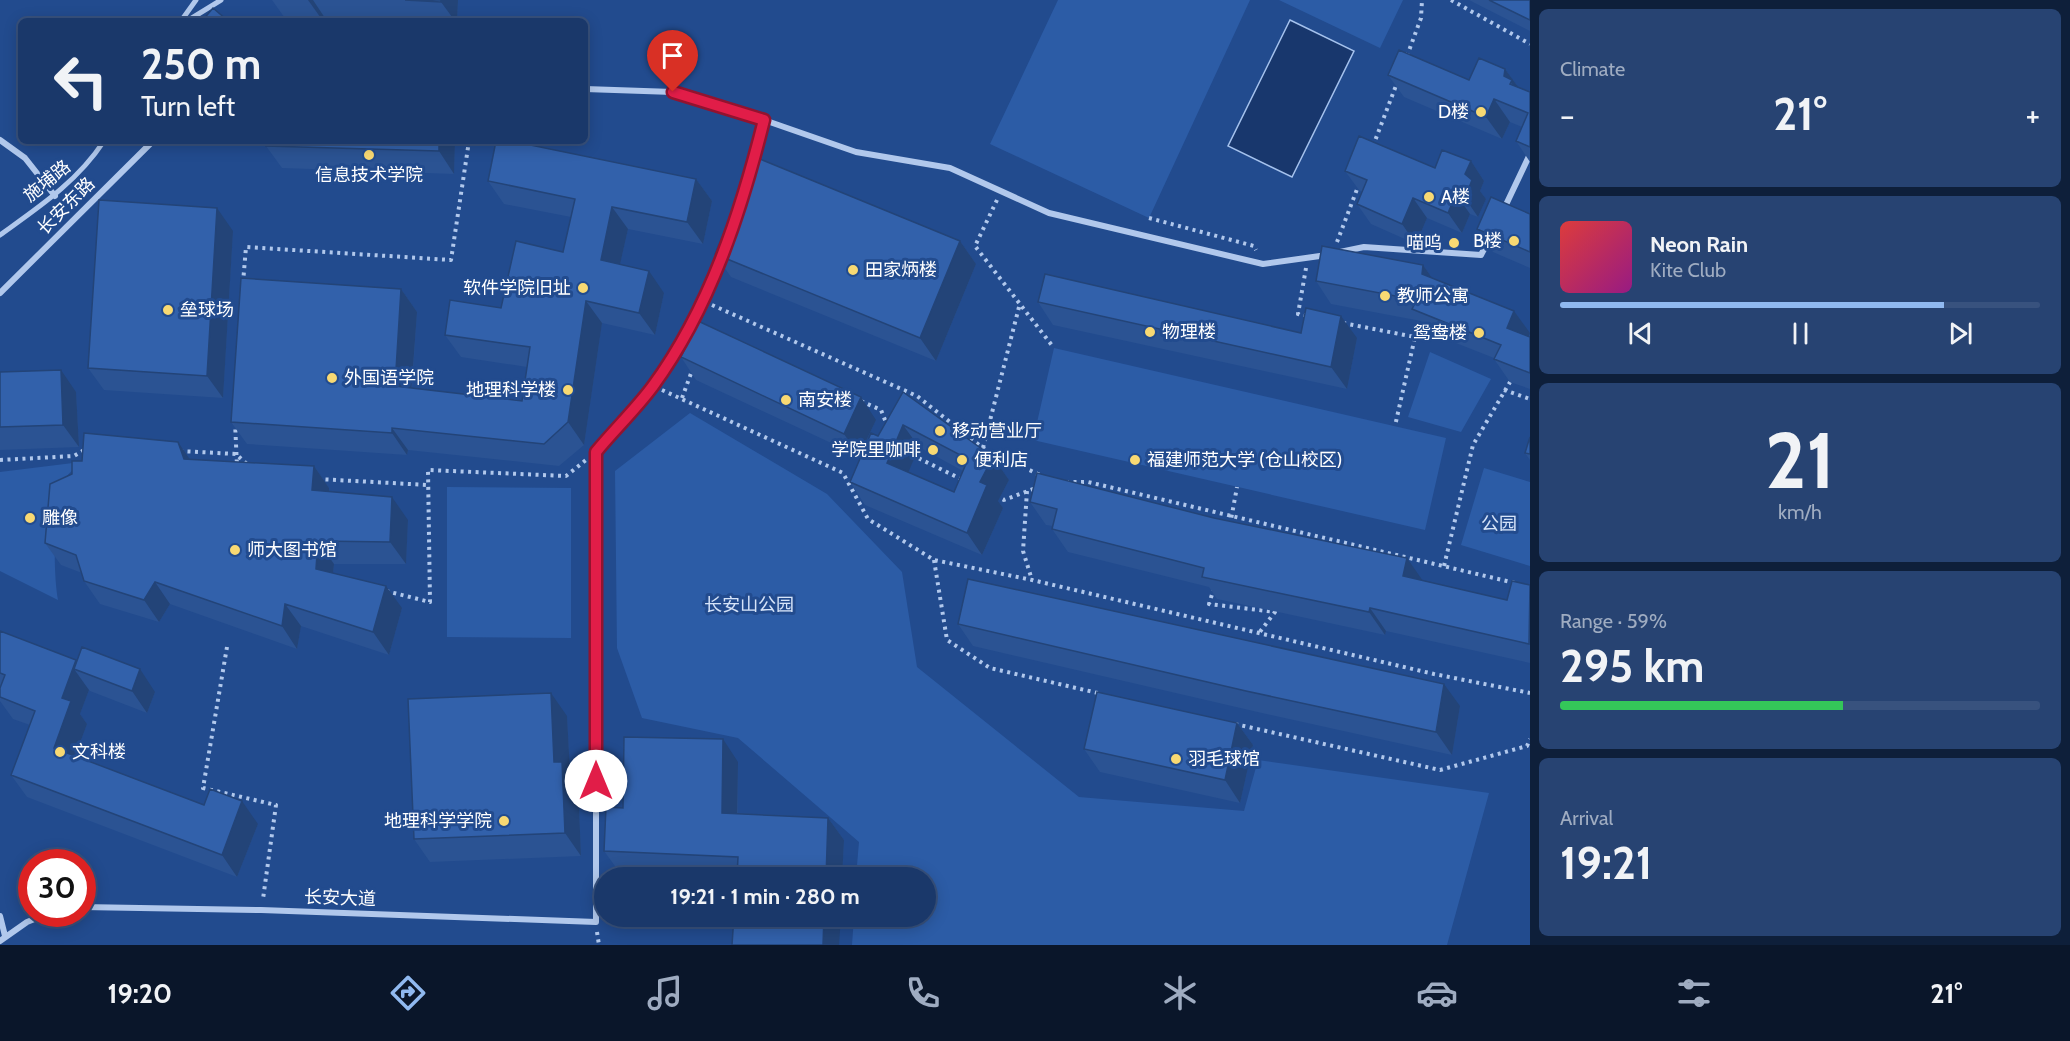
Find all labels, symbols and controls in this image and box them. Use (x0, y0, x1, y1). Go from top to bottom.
pin (647, 30, 698, 92)
text: 250 m (141, 38, 261, 90)
icon: arrive (656, 39, 689, 72)
icon: left (42, 42, 120, 120)
text: Climate (1560, 57, 1625, 81)
text: 21° (1773, 87, 1827, 141)
text: Turn left (141, 90, 235, 123)
text: − (1560, 95, 1575, 135)
text: + (2025, 95, 2040, 135)
place label: D楼 (1438, 101, 1469, 123)
marker: D楼 (1474, 105, 1488, 119)
marker: 信息技术学院 (362, 148, 376, 162)
street label: 施埔路 (19, 155, 75, 207)
place label: 信息技术学院 (315, 164, 423, 186)
street label: 长安东路 (33, 173, 99, 239)
place label: A楼 (1441, 186, 1470, 208)
marker: A楼 (1422, 190, 1436, 204)
place label: B楼 (1473, 230, 1502, 252)
text: Neon Rain (1650, 231, 1748, 258)
place label: 喵呜 (1406, 232, 1442, 254)
marker: B楼 (1507, 234, 1521, 248)
marker: 喵呜 (1447, 236, 1461, 250)
text: Kite Club (1650, 258, 1726, 282)
place label: 田家炳楼 (865, 259, 937, 281)
marker: 田家炳楼 (846, 263, 860, 277)
place label: 软件学院旧址 (463, 277, 571, 299)
marker: 软件学院旧址 (576, 281, 590, 295)
place label: 教师公寓 (1397, 285, 1469, 307)
marker: 教师公寓 (1378, 289, 1392, 303)
place label: 垒球场 (180, 299, 234, 321)
marker: 垒球场 (161, 303, 175, 317)
icon: previous (1624, 317, 1657, 350)
icon: pause (1784, 317, 1817, 350)
icon: next (1944, 317, 1977, 350)
place label: 物理楼 (1162, 321, 1216, 343)
place label: 鸳鸯楼 (1413, 322, 1467, 344)
marker: 物理楼 (1143, 325, 1157, 339)
marker: 鸳鸯楼 (1472, 326, 1486, 340)
place label: 外国语学院 (344, 367, 434, 389)
marker: 外国语学院 (325, 371, 339, 385)
place label: 地理科学楼 (466, 379, 556, 401)
marker: 地理科学楼 (561, 383, 575, 397)
place label: 南安楼 (798, 389, 852, 411)
marker: 南安楼 (779, 393, 793, 407)
text: 21 (1765, 413, 1835, 508)
place label: 移动营业厅 (952, 420, 1042, 442)
marker: 移动营业厅 (933, 424, 947, 438)
place label: 学院里咖啡 (831, 439, 921, 461)
marker: 学院里咖啡 (926, 443, 940, 457)
place label: 便利店 (974, 449, 1028, 471)
place label: 福建师范大学 (仓山校区) (1147, 449, 1342, 471)
marker: 便利店 (955, 453, 969, 467)
marker: 福建师范大学 (仓山校区) (1128, 453, 1142, 467)
text: km/h (1778, 500, 1822, 524)
place label: 雕像 (42, 507, 78, 529)
marker: 雕像 (23, 511, 37, 525)
park label: 公园 (1481, 513, 1517, 535)
place label: 师大图书馆 (247, 539, 337, 561)
marker: 师大图书馆 (228, 543, 242, 557)
park label: 长安山公园 (704, 594, 794, 616)
text: Range · 59% (1560, 609, 1667, 633)
text: 295 km (1560, 639, 1704, 693)
place label: 文科楼 (72, 741, 126, 763)
marker: 文科楼 (53, 745, 67, 759)
place label: 羽毛球馆 (1188, 748, 1260, 770)
position arrow (564, 749, 628, 813)
marker: 羽毛球馆 (1169, 752, 1183, 766)
text: Arrival (1560, 806, 1613, 830)
place label: 地理科学学院 (384, 810, 492, 832)
marker: 地理科学学院 (497, 814, 511, 828)
text: 19:21 (1560, 836, 1652, 890)
speed limit sign: 30 (18, 849, 96, 927)
text: 19:21 · 1 min · 280 m (670, 883, 860, 910)
street label: 长安大道 (304, 886, 376, 910)
icon: directions (387, 972, 429, 1014)
icon: music (644, 972, 686, 1014)
icon: phone (902, 972, 944, 1014)
icon: climate (1159, 972, 1201, 1014)
icon: car (1416, 972, 1458, 1014)
icon: filters (1673, 972, 1715, 1014)
text: 19:20 (108, 977, 172, 1010)
text: 21° (1930, 977, 1962, 1010)

